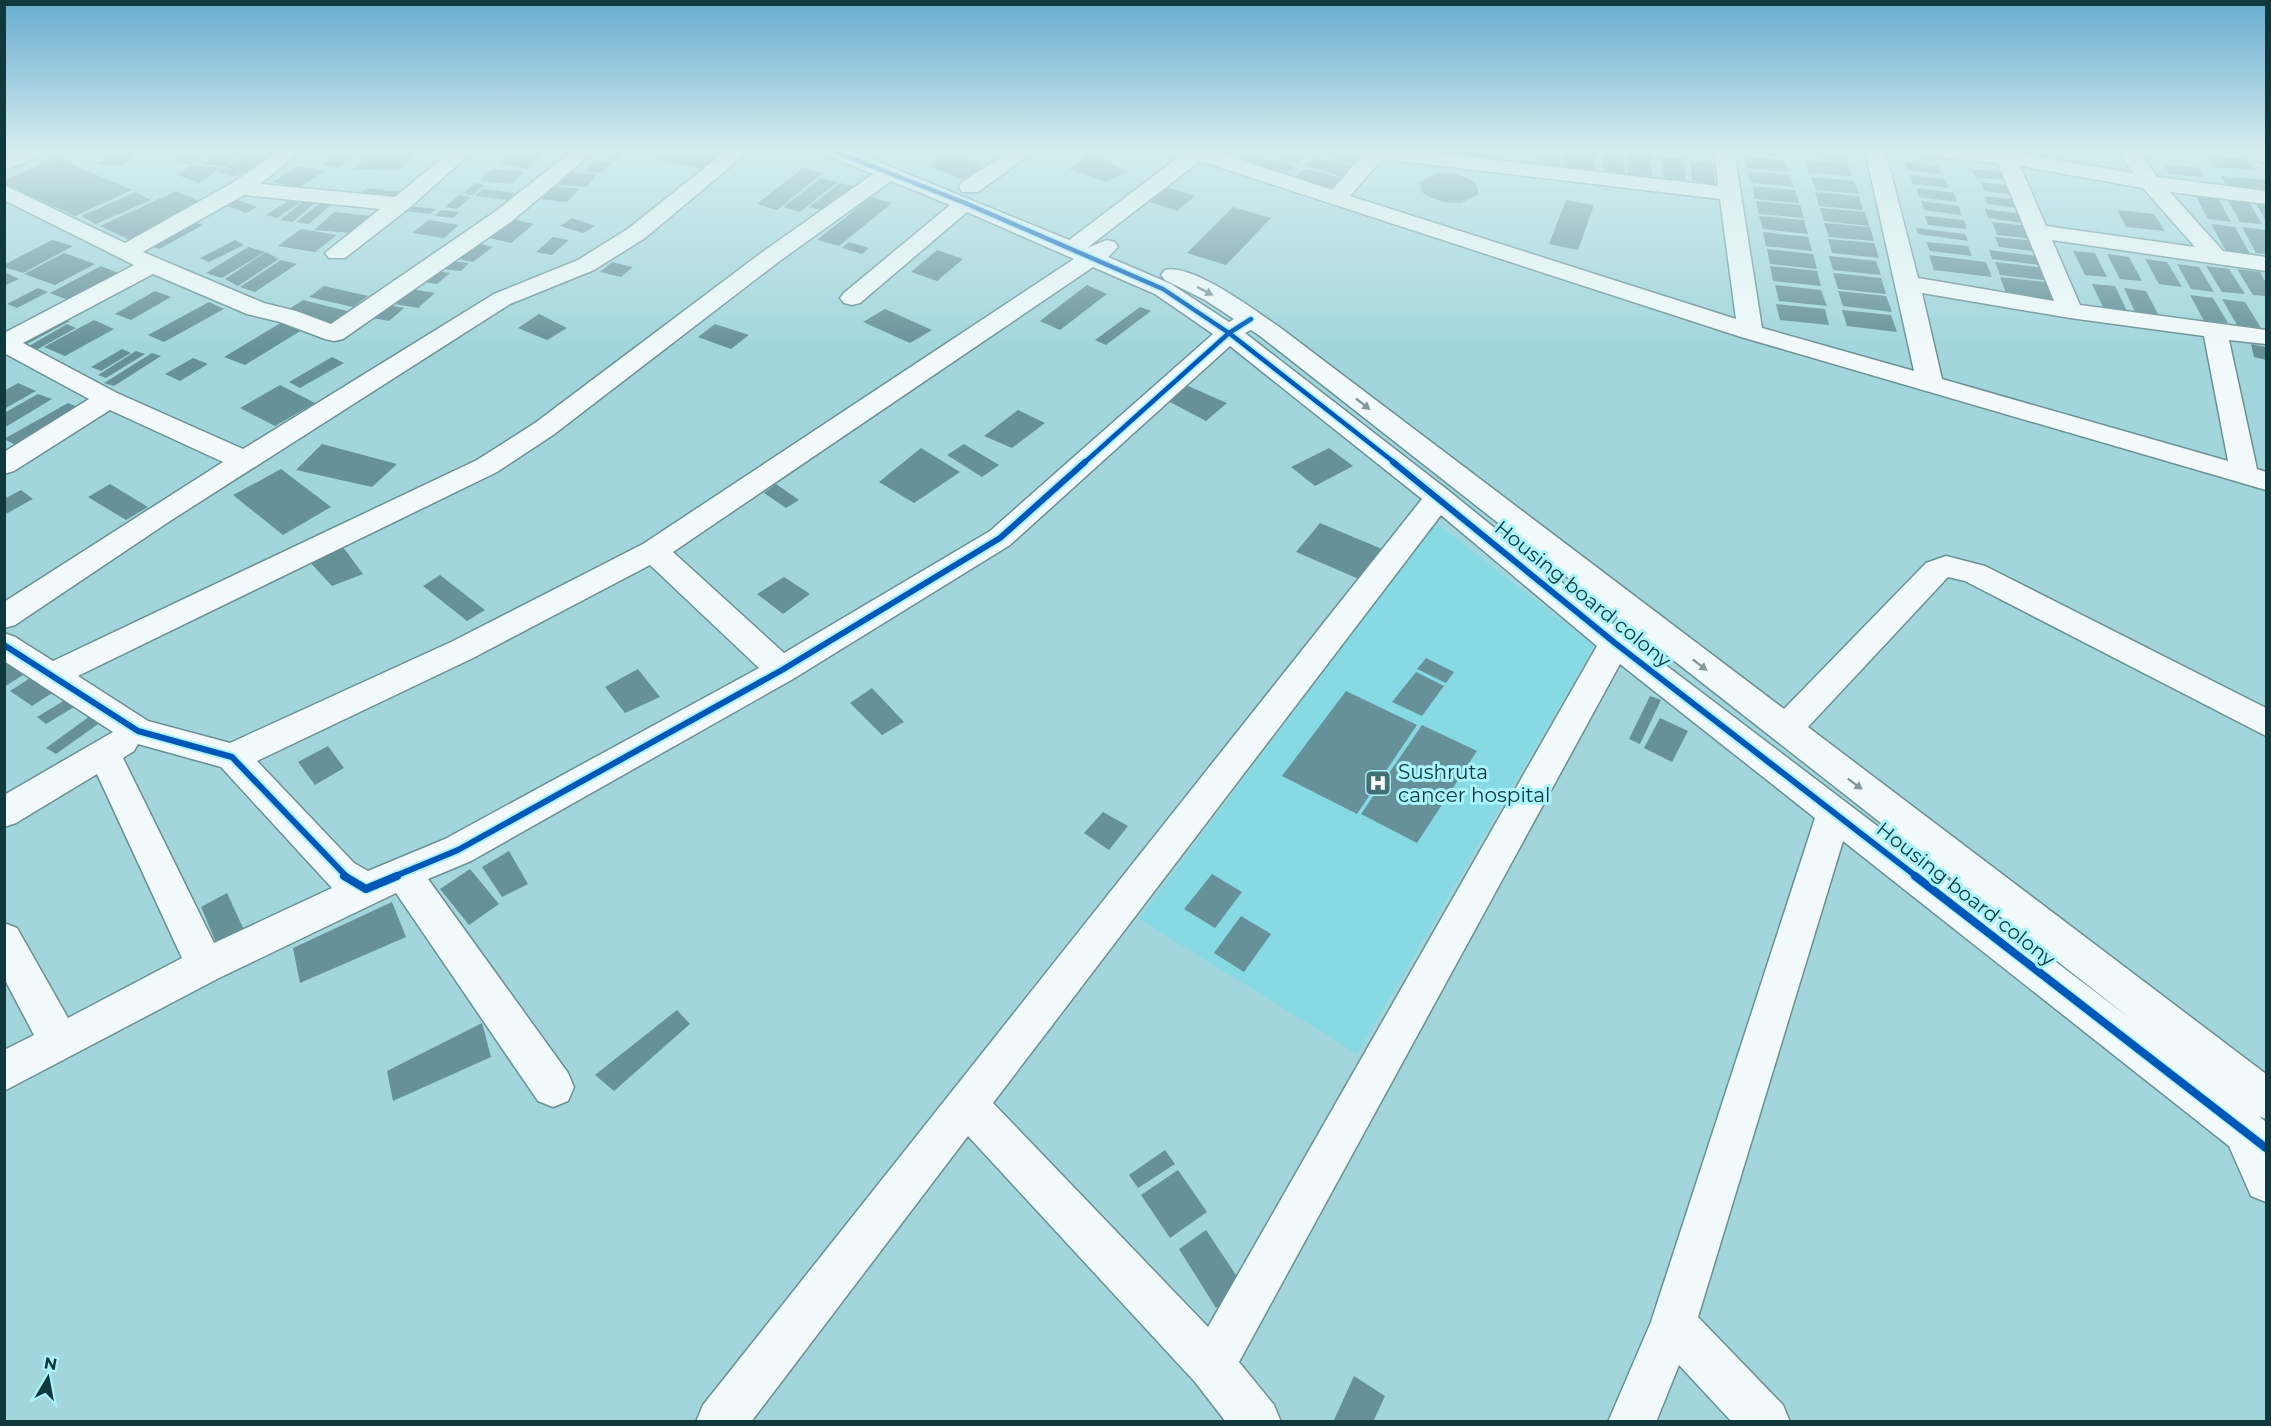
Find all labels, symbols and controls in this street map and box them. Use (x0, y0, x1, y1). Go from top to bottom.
one-way arrow (1197, 286, 1214, 296)
one-way arrow (1356, 398, 1371, 410)
street label: Housing board colony (1490, 516, 1676, 673)
one-way arrow (1693, 658, 1708, 670)
place label: Sushruta cancer hospital (1398, 760, 1551, 807)
hospital icon: Sushruta cancer hospital (1363, 768, 1393, 798)
one-way arrow (1847, 777, 1863, 790)
street label: Housing board colony (1872, 817, 2060, 971)
north arrow (18, 1348, 78, 1408)
text: N (42, 1353, 59, 1374)

